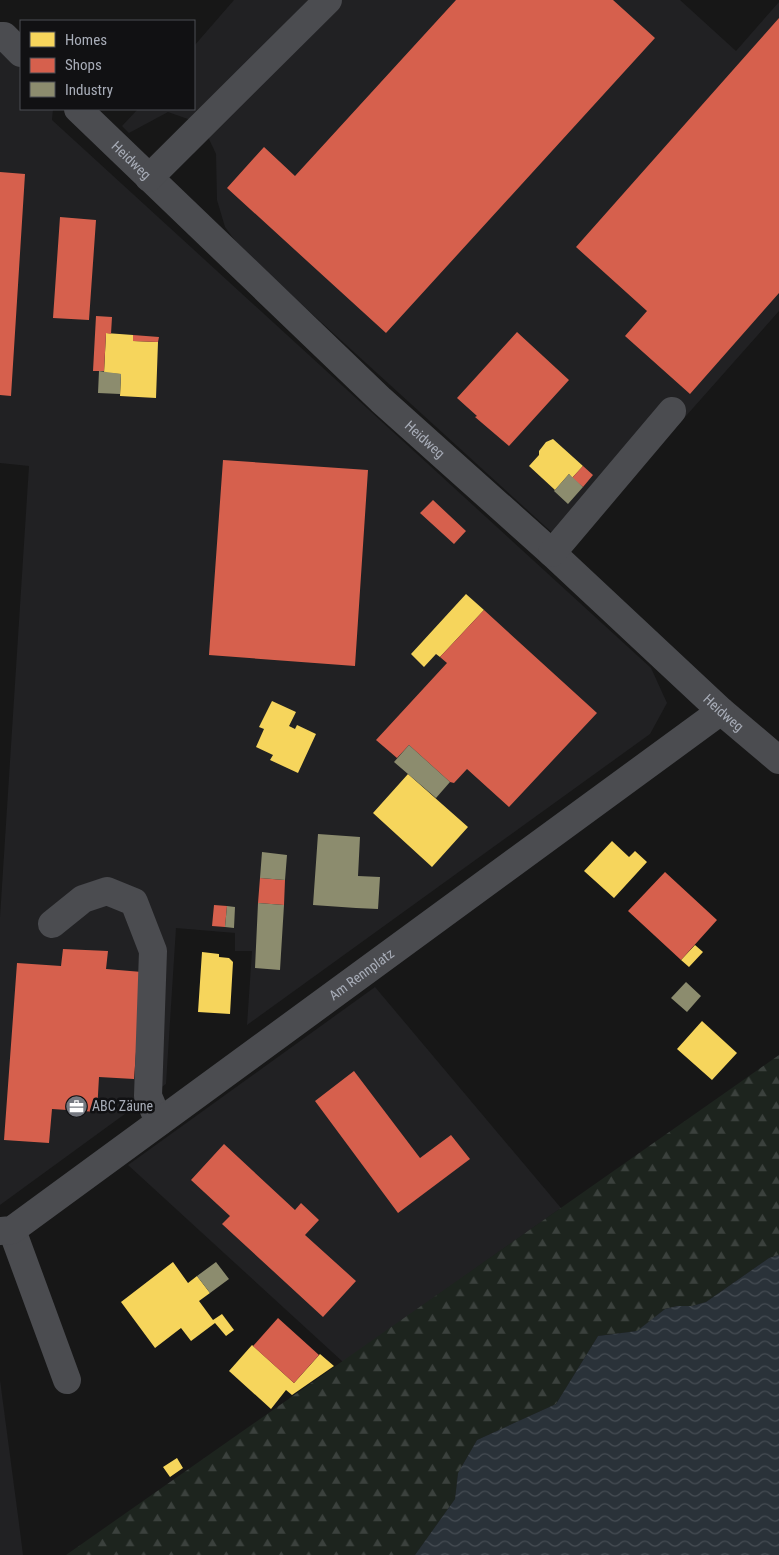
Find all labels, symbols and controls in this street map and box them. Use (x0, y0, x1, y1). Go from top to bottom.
legend (20, 20, 195, 110)
text: Homes (65, 31, 107, 49)
text: Shops (65, 56, 102, 74)
text: Industry (65, 81, 113, 99)
street label: Heidweg (109, 138, 154, 183)
street label: Heidweg (402, 417, 448, 461)
street label: Heidweg (700, 691, 747, 735)
street label: Am Rennplatz (326, 945, 397, 1003)
office icon: ABC Zäune (64, 1094, 88, 1118)
place label: ABC Zäune (92, 1098, 153, 1114)

